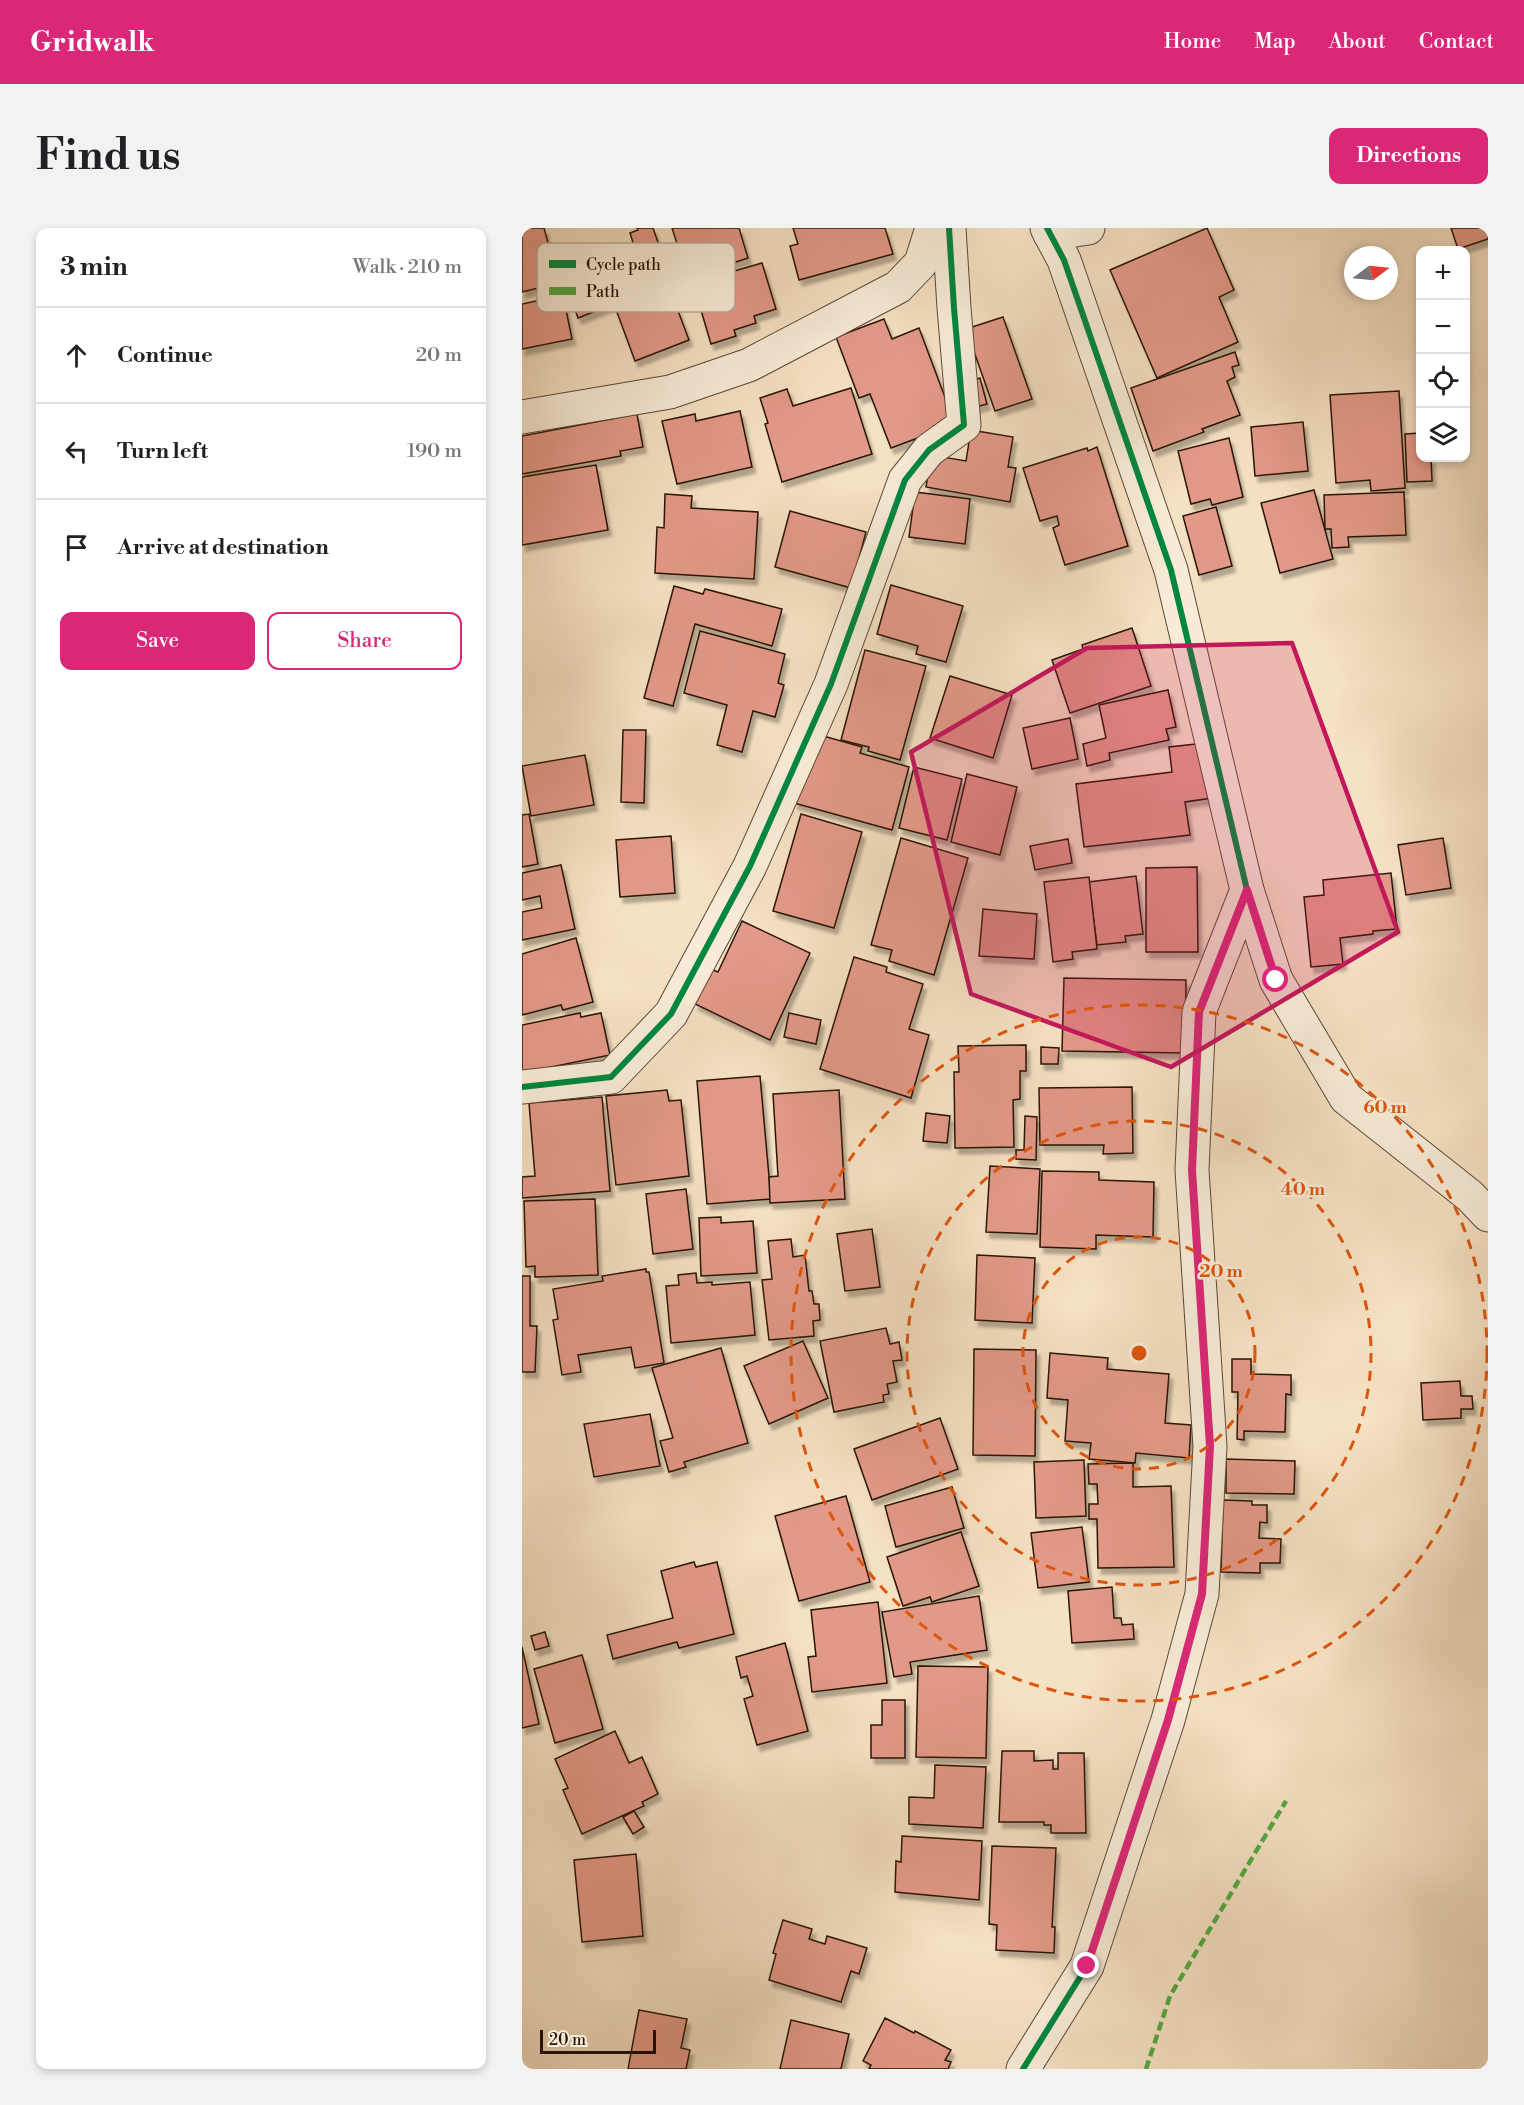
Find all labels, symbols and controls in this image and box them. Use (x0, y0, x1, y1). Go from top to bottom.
text: Gridwalk (30, 25, 154, 60)
text: Home (1164, 29, 1221, 55)
text: Map (1254, 29, 1296, 55)
text: About (1329, 29, 1386, 55)
text: Contact (1419, 29, 1494, 55)
button: Directions (1329, 128, 1488, 184)
text: Find us (36, 130, 180, 183)
legend (537, 243, 735, 312)
north arrow (1344, 246, 1398, 300)
map controls (1416, 246, 1470, 462)
button: + (1416, 246, 1470, 300)
text: 3 min (60, 251, 128, 283)
text: Walk · 210 m (353, 255, 462, 280)
text: Cycle path (586, 255, 661, 275)
text: Path (586, 282, 620, 302)
button: − (1416, 300, 1470, 354)
icon: ahead (60, 339, 93, 372)
text: Continue (117, 342, 213, 369)
text: 20 m (416, 343, 462, 368)
button: locate (1416, 354, 1470, 408)
button: layers (1416, 408, 1470, 462)
icon: left (60, 435, 93, 468)
text: Turn left (117, 438, 208, 465)
text: 190 m (407, 439, 462, 464)
icon: arrive (60, 531, 93, 564)
text: Arrive at destination (117, 534, 329, 561)
button: Save (60, 612, 255, 670)
button: Share (267, 612, 462, 670)
route start (1262, 966, 1288, 992)
text: 60 m (1363, 1096, 1407, 1119)
text: 40 m (1281, 1178, 1326, 1201)
text: 20 m (1199, 1260, 1243, 1283)
centre of rings (1129, 1343, 1149, 1363)
route end (1073, 1952, 1099, 1978)
scale bar (540, 2027, 656, 2054)
text: 20 m (549, 2030, 586, 2050)

